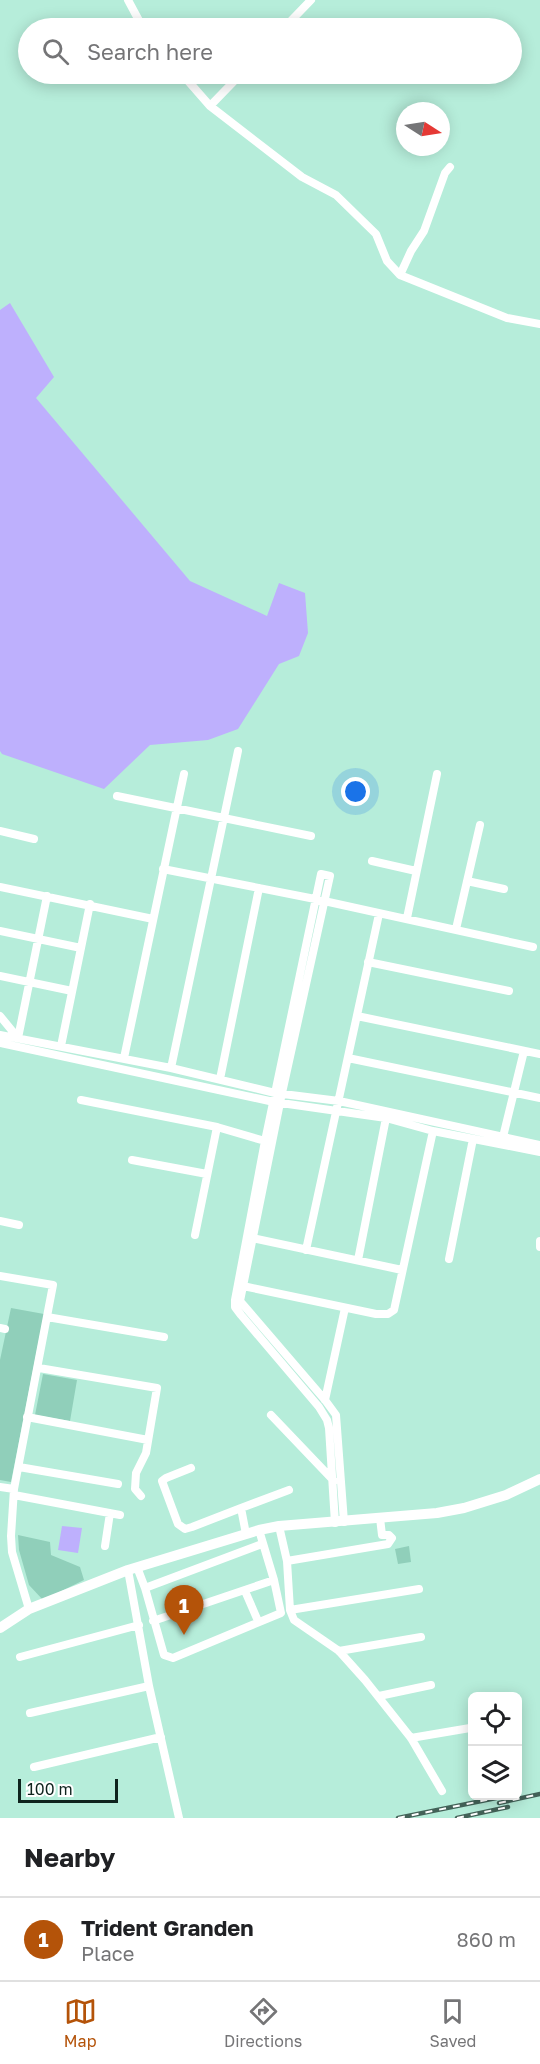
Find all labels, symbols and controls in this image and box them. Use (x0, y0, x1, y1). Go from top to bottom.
search box (18, 18, 522, 84)
icon: search (39, 35, 72, 68)
text: Search here (87, 38, 213, 65)
north arrow (396, 102, 450, 156)
your location (341, 777, 370, 806)
pin: 1 (164, 1586, 204, 1635)
map controls (468, 1692, 522, 1800)
button: locate (468, 1692, 522, 1746)
button: layers (468, 1746, 522, 1800)
scale bar (18, 1776, 118, 1804)
text: 100 m (27, 1779, 73, 1799)
text: Nearby (24, 1842, 115, 1873)
text: Trident Granden (81, 1914, 253, 1941)
text: 1 (38, 1927, 49, 1951)
text: 860 m (457, 1927, 516, 1951)
text: Place (81, 1941, 134, 1965)
tab: Map (64, 1995, 97, 2051)
tab: Directions (224, 1995, 302, 2051)
tab: Saved (430, 1995, 476, 2051)

